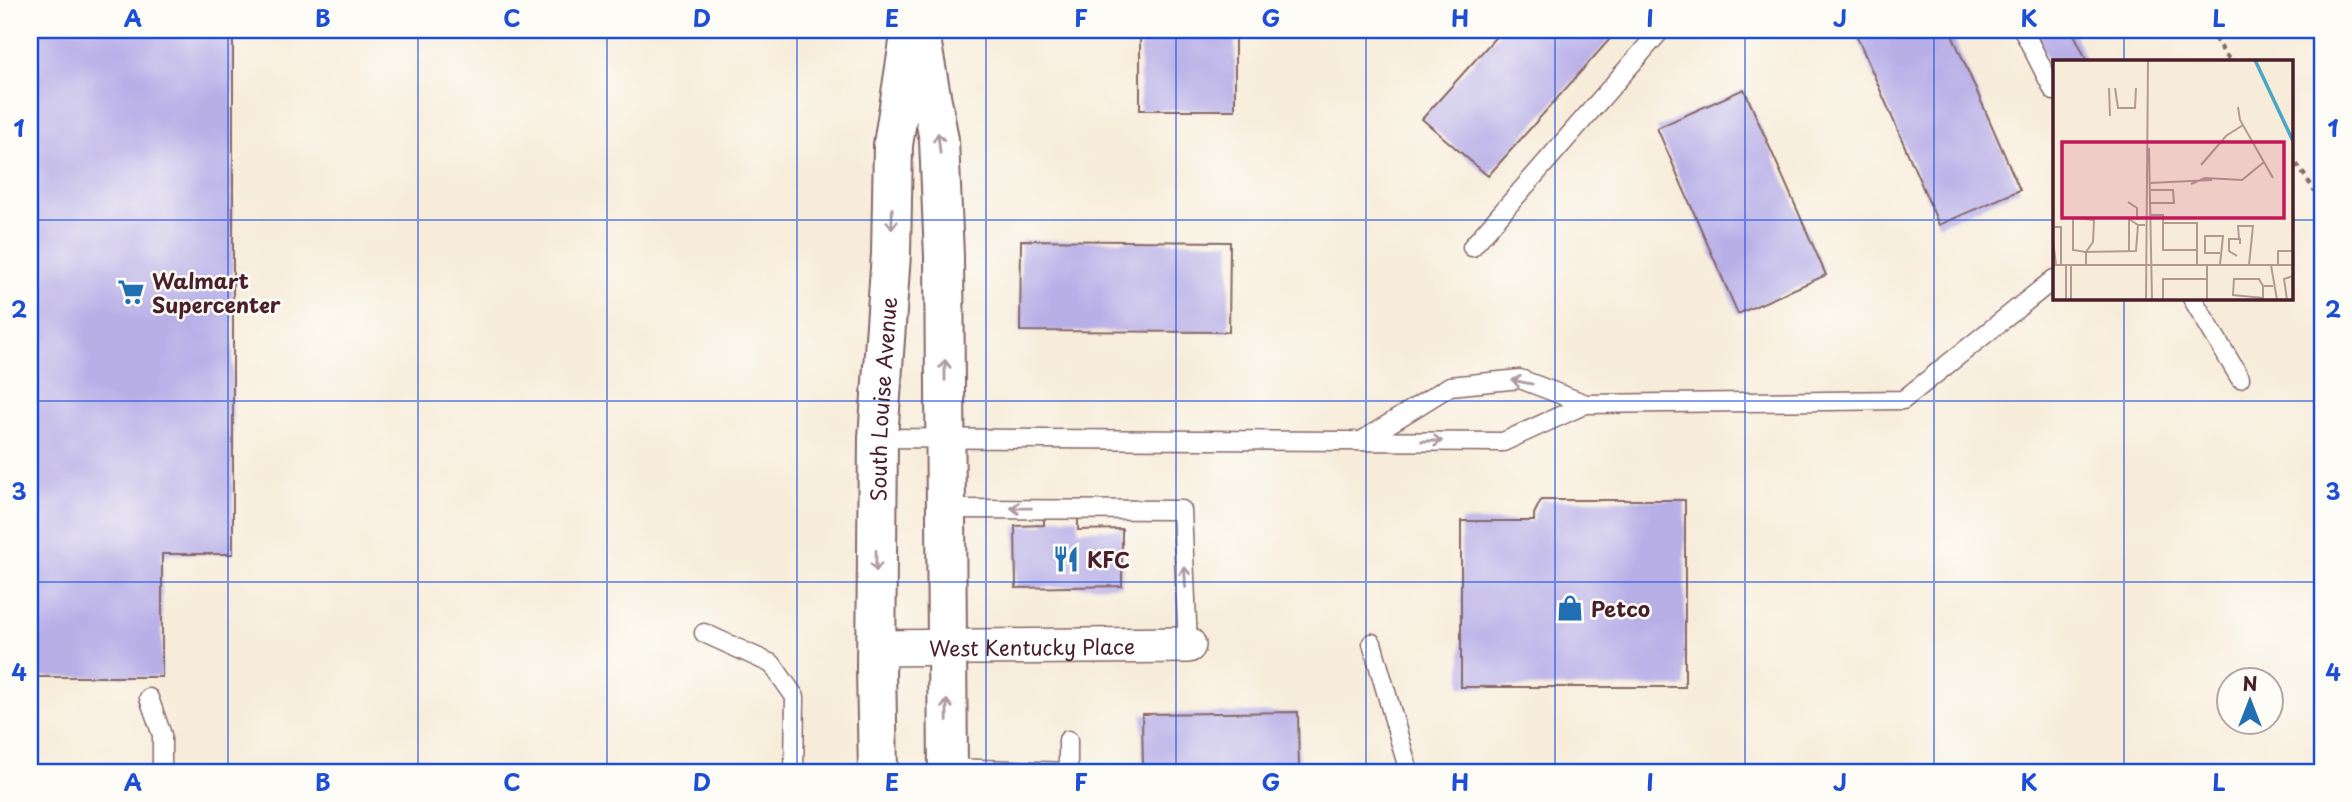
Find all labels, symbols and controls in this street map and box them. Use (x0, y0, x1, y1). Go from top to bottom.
text: A (124, 0, 142, 35)
text: B (315, 0, 331, 35)
text: C (503, 0, 521, 35)
text: D (693, 0, 711, 35)
text: E (885, 0, 899, 35)
text: F (1074, 0, 1088, 35)
text: G (1262, 0, 1280, 35)
text: H (1451, 0, 1469, 35)
text: I (1646, 0, 1654, 35)
text: J (1833, 0, 1847, 35)
text: K (2021, 0, 2038, 35)
text: L (2212, 0, 2226, 35)
inset map (2053, 60, 2292, 299)
text: 1 (14, 110, 25, 145)
text: 1 (2328, 110, 2339, 145)
one-way arrow (932, 132, 945, 155)
one-way arrow (885, 207, 899, 230)
place label: Walmart Supercenter (152, 264, 281, 320)
supermarket icon: Walmart Supercenter (116, 277, 146, 307)
text: 2 (11, 291, 27, 326)
text: 2 (2325, 291, 2341, 326)
street label: South Louise Avenue (861, 296, 904, 502)
one-way arrow (938, 359, 952, 382)
one-way arrow (1511, 375, 1534, 389)
one-way arrow (1420, 434, 1443, 448)
text: 3 (11, 473, 27, 508)
text: 3 (2325, 473, 2341, 508)
one-way arrow (1010, 502, 1033, 515)
place label: KFC (1087, 543, 1130, 575)
restaurant icon: KFC (1051, 544, 1081, 574)
one-way arrow (869, 549, 883, 572)
one-way arrow (1179, 566, 1192, 589)
place label: Petco (1591, 592, 1650, 624)
shop icon: Petco (1555, 593, 1585, 623)
street label: West Kentucky Place (929, 630, 1135, 663)
text: 4 (11, 654, 27, 689)
text: 4 (2325, 654, 2341, 689)
north arrow (2216, 666, 2286, 736)
text: N (2242, 669, 2258, 697)
one-way arrow (940, 699, 954, 722)
text: A (124, 764, 142, 799)
text: B (315, 764, 331, 799)
text: C (503, 764, 521, 799)
text: D (693, 764, 711, 799)
text: E (885, 764, 899, 799)
text: F (1074, 764, 1088, 799)
text: G (1262, 764, 1280, 799)
text: H (1451, 764, 1469, 799)
text: I (1646, 764, 1654, 799)
text: J (1833, 764, 1847, 799)
text: K (2021, 764, 2038, 799)
text: L (2212, 764, 2226, 799)

